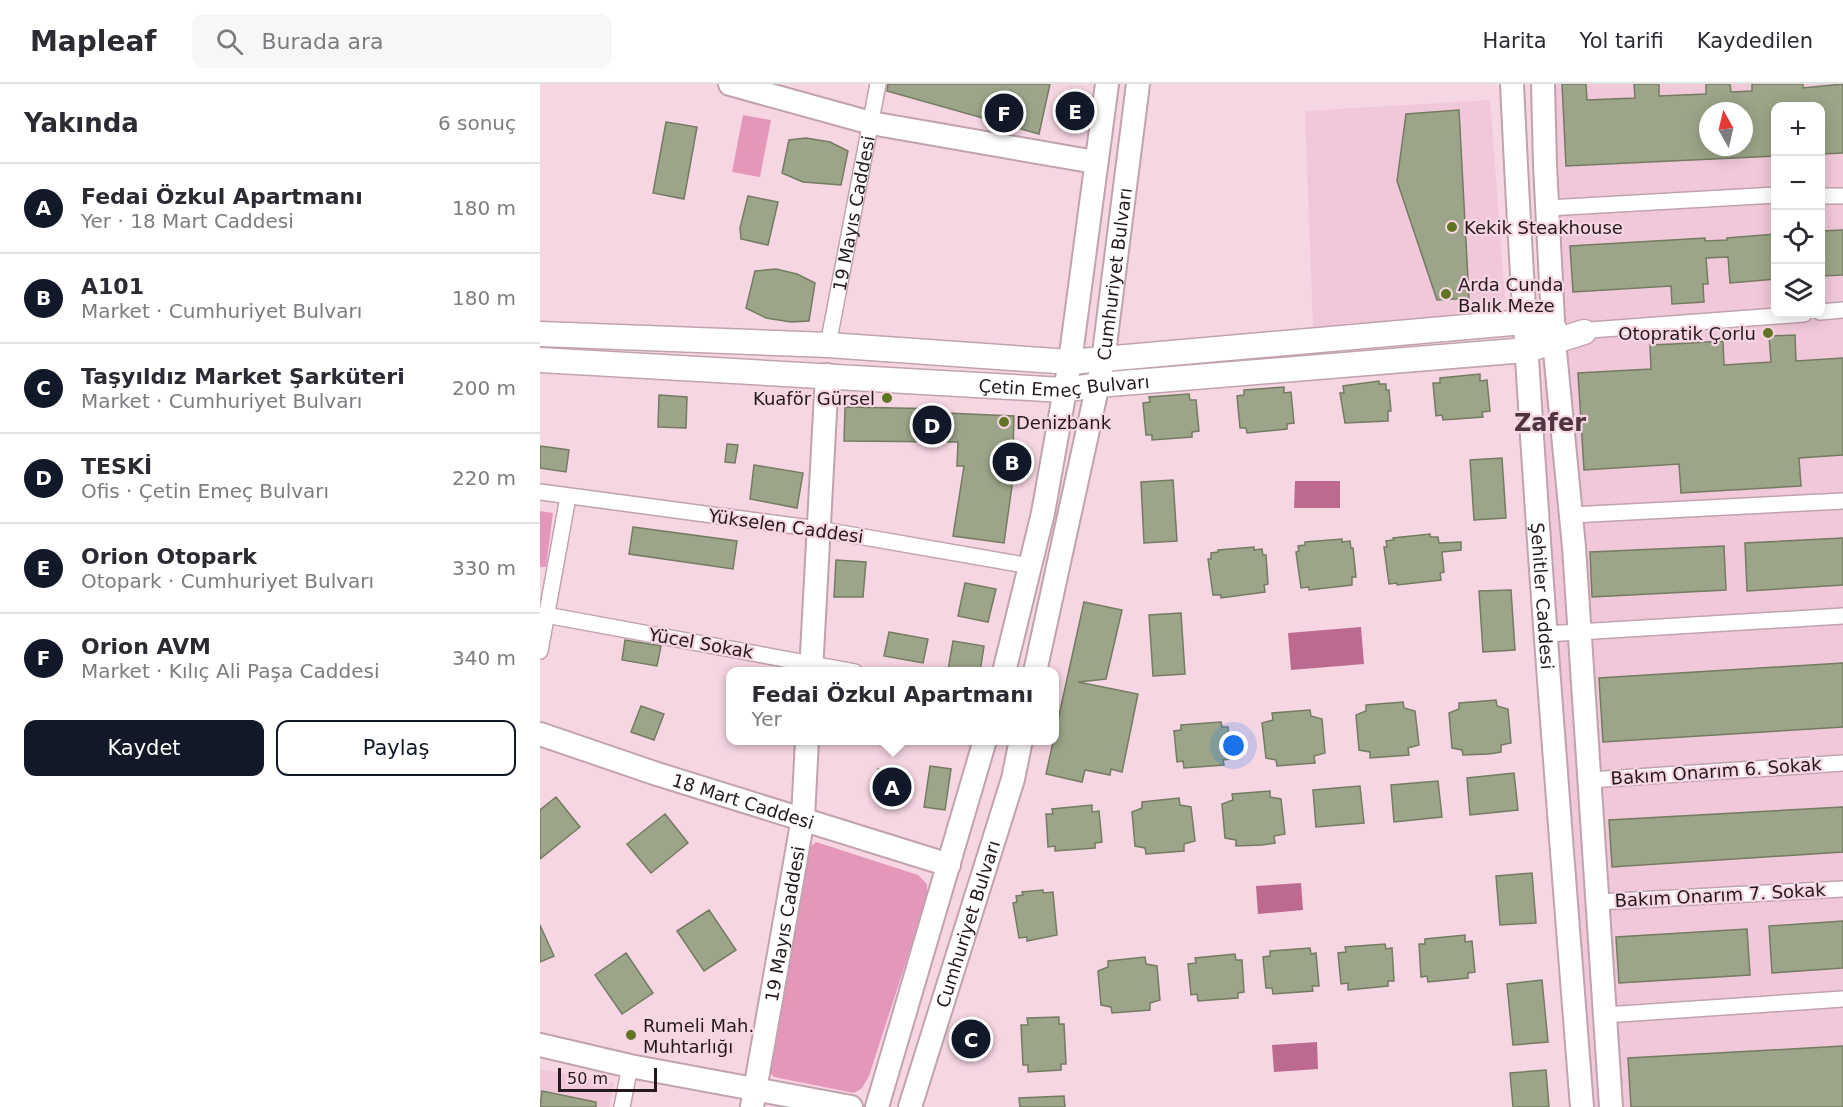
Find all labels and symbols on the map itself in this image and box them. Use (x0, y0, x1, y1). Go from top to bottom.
pin: E (1056, 88, 1094, 134)
pin: F (984, 90, 1024, 135)
north arrow (1699, 102, 1753, 156)
street label: 19 Mayıs Caddesi (828, 134, 878, 293)
street label: Cumhuriyet Bulvarı (1093, 186, 1135, 362)
place label: Kekik Steakhouse (1464, 217, 1623, 238)
marker: Kekik Steakhouse (1445, 220, 1459, 234)
place label: Arda Cunda Balık Meze (1458, 274, 1563, 316)
marker: Arda Cunda Balık Meze (1439, 287, 1453, 301)
place label: Otopratik Çorlu (1618, 323, 1756, 344)
marker: Otopratik Çorlu (1761, 326, 1775, 340)
street label: Çetin Emeç Bulvarı (978, 370, 1150, 401)
place label: Kuaför Gürsel (753, 388, 875, 409)
marker: Kuaför Gürsel (880, 391, 894, 405)
pin: D (912, 402, 952, 448)
district label: Zafer (1514, 409, 1586, 437)
place label: Denizbank (1016, 412, 1112, 433)
marker: Denizbank (997, 415, 1011, 429)
pin: B (992, 440, 1032, 484)
street label: Yükselen Caddesi (706, 505, 865, 547)
street label: Şehitler Caddesi (1527, 522, 1559, 670)
street label: Yücel Sokak (646, 623, 756, 663)
your location (1219, 731, 1248, 760)
street label: Bakım Onarım 6. Sokak (1610, 753, 1823, 789)
pin: A (872, 764, 912, 810)
street label: 18 Mart Caddesi (670, 769, 817, 833)
street label: Cumhuriyet Bulvarı (931, 838, 1004, 1010)
street label: 19 Mayıs Caddesi (760, 844, 808, 1003)
street label: Bakım Onarım 7. Sokak (1614, 879, 1827, 911)
place label: Rumeli Mah. Muhtarlığı (643, 1015, 754, 1057)
pin: C (952, 1016, 990, 1062)
marker: Rumeli Mah. Muhtarlığı (624, 1028, 638, 1042)
scale bar (558, 1065, 657, 1092)

